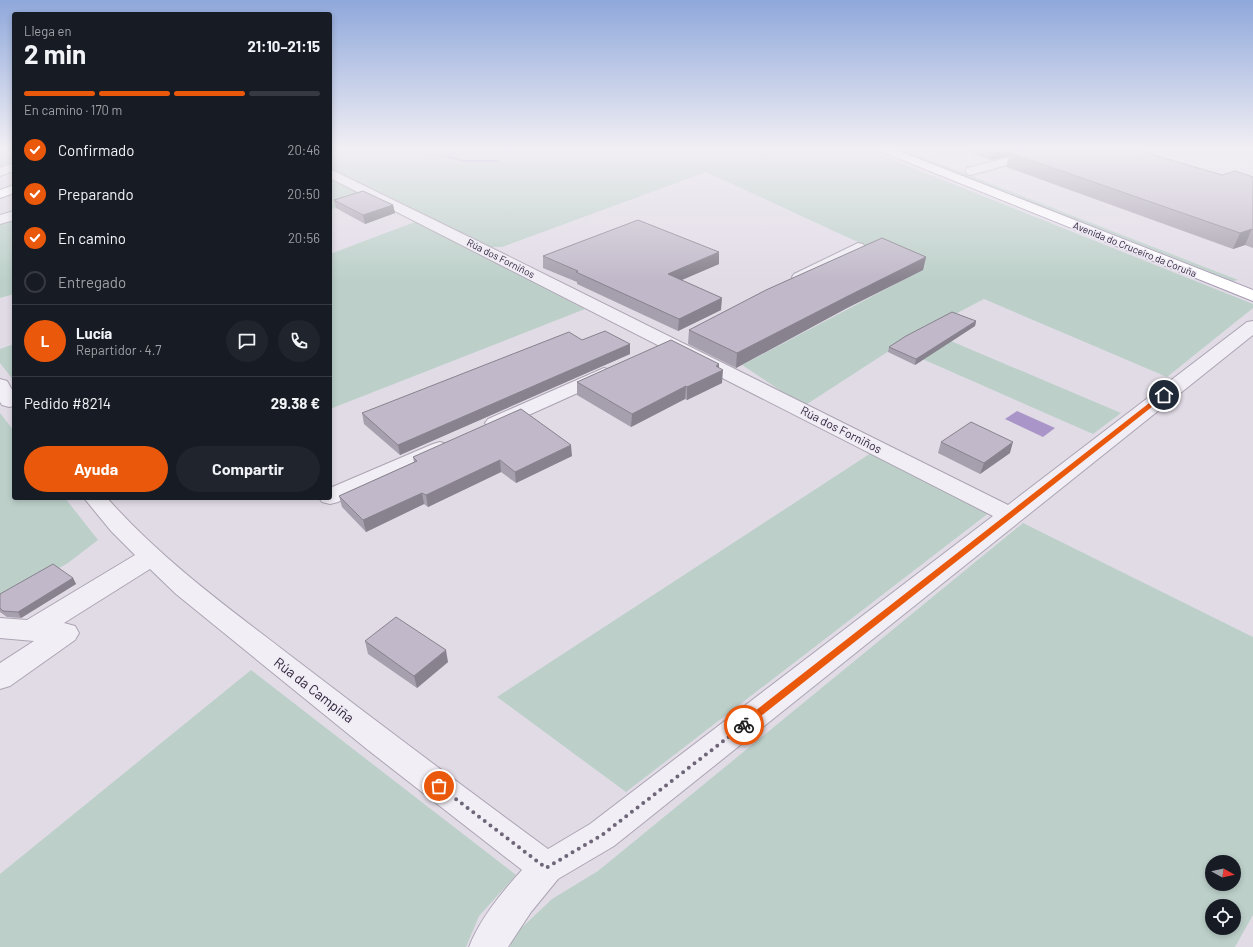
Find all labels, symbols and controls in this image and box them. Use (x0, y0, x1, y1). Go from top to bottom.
text: Llega en (24, 23, 71, 39)
text: 21:10–21:15 (247, 37, 320, 55)
text: 2 min (24, 38, 86, 69)
text: En camino · 170 m (24, 102, 122, 118)
icon: check (24, 139, 46, 161)
text: Confirmado (58, 141, 134, 159)
text: 20:46 (287, 142, 320, 158)
icon: check (24, 183, 46, 205)
text: Preparando (58, 185, 134, 203)
text: 20:50 (287, 186, 320, 202)
street label: Avenida do Cruceiro da Coruña (1072, 219, 1198, 279)
icon: check (24, 227, 46, 249)
text: En camino (58, 229, 126, 247)
text: 20:56 (288, 230, 320, 246)
street label: Rúa dos Forniños (465, 236, 537, 280)
text: Entregado (58, 273, 126, 291)
button: chat (226, 320, 268, 362)
button: phone (278, 320, 320, 362)
text: Lucía (76, 324, 112, 342)
text: L (41, 332, 49, 350)
text: Repartidor · 4.7 (76, 342, 161, 358)
pin (1147, 378, 1181, 412)
icon: home (1153, 384, 1175, 406)
text: Pedido #8214 (24, 394, 111, 412)
text: 29.38 € (271, 394, 320, 412)
street label: Rúa dos Forniños (799, 403, 885, 456)
button: Ayuda (24, 446, 168, 492)
button: Compartir (176, 446, 320, 492)
street label: Rúa da Campiña (271, 653, 358, 726)
courier (724, 705, 764, 745)
icon: bike (733, 714, 755, 736)
pin (422, 769, 456, 803)
icon: bag (428, 775, 450, 797)
north arrow (1205, 855, 1241, 891)
map controls (1205, 855, 1241, 935)
button: locate (1205, 899, 1241, 935)

